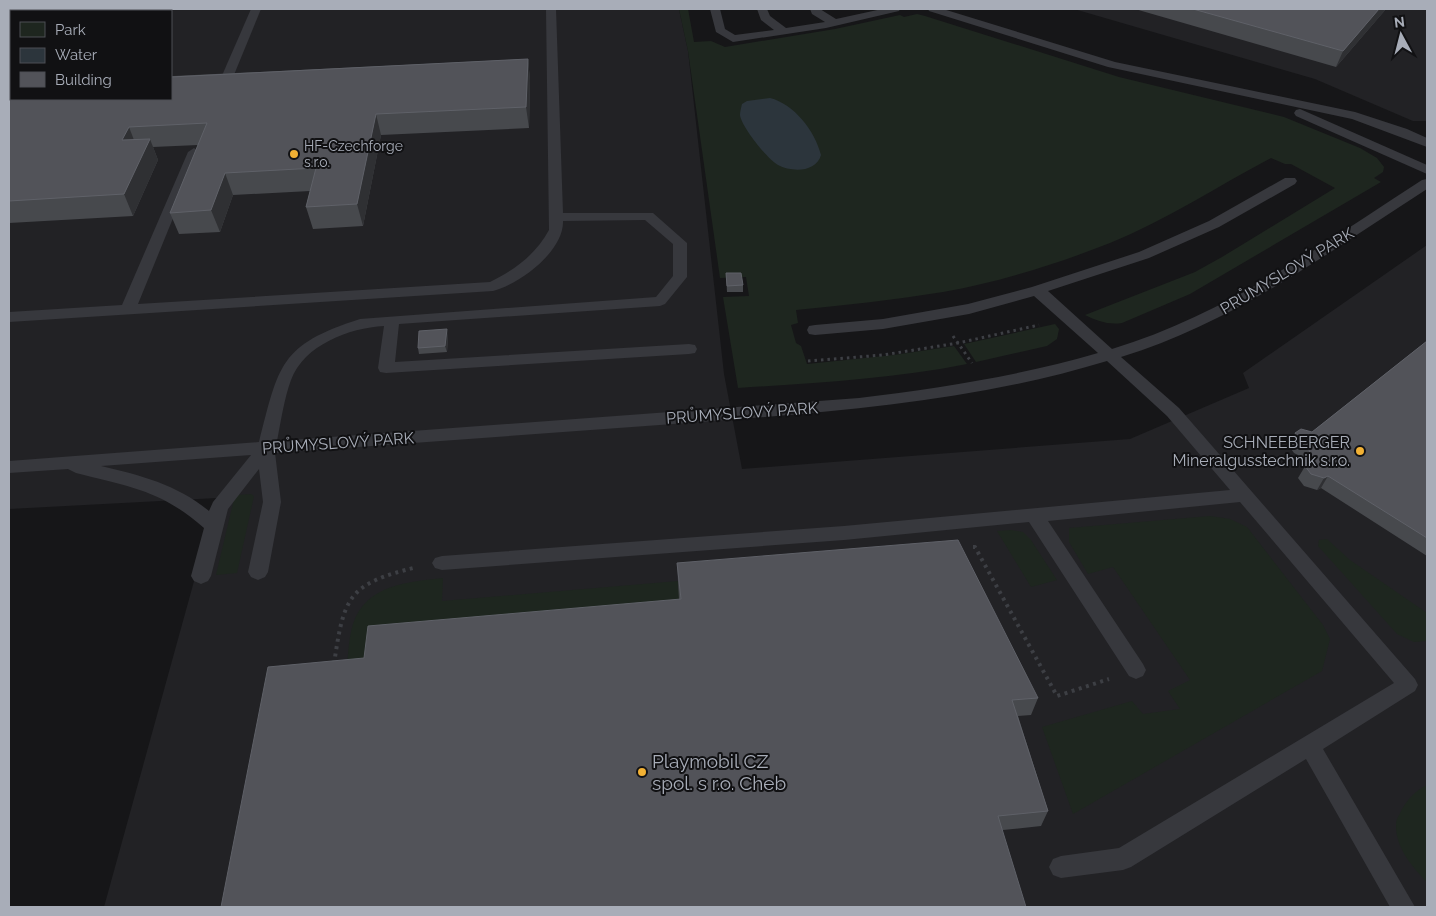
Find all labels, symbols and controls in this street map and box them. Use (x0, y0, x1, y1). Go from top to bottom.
legend (10, 10, 172, 100)
north arrow (1376, 10, 1426, 60)
text: N (1393, 14, 1406, 31)
text: Park (55, 21, 86, 39)
text: Water (55, 46, 98, 64)
text: Building (55, 71, 112, 89)
place label: HF-Czechforge s.r.o. (304, 138, 403, 170)
marker: HF-Czechforge s.r.o. (288, 148, 300, 160)
street label: PRŮMYSLOVÝ PARK (1216, 222, 1358, 318)
street label: PRŮMYSLOVÝ PARK (665, 397, 819, 428)
street label: PRŮMYSLOVÝ PARK (261, 427, 415, 458)
place label: SCHNEEBERGER Mineralgusstechnik s.r.o. (1172, 433, 1350, 470)
marker: SCHNEEBERGER Mineralgusstechnik s.r.o. (1354, 445, 1366, 457)
place label: Playmobil CZ spol. s r.o. Cheb (652, 750, 786, 794)
marker: Playmobil CZ spol. s r.o. Cheb (636, 766, 648, 778)

